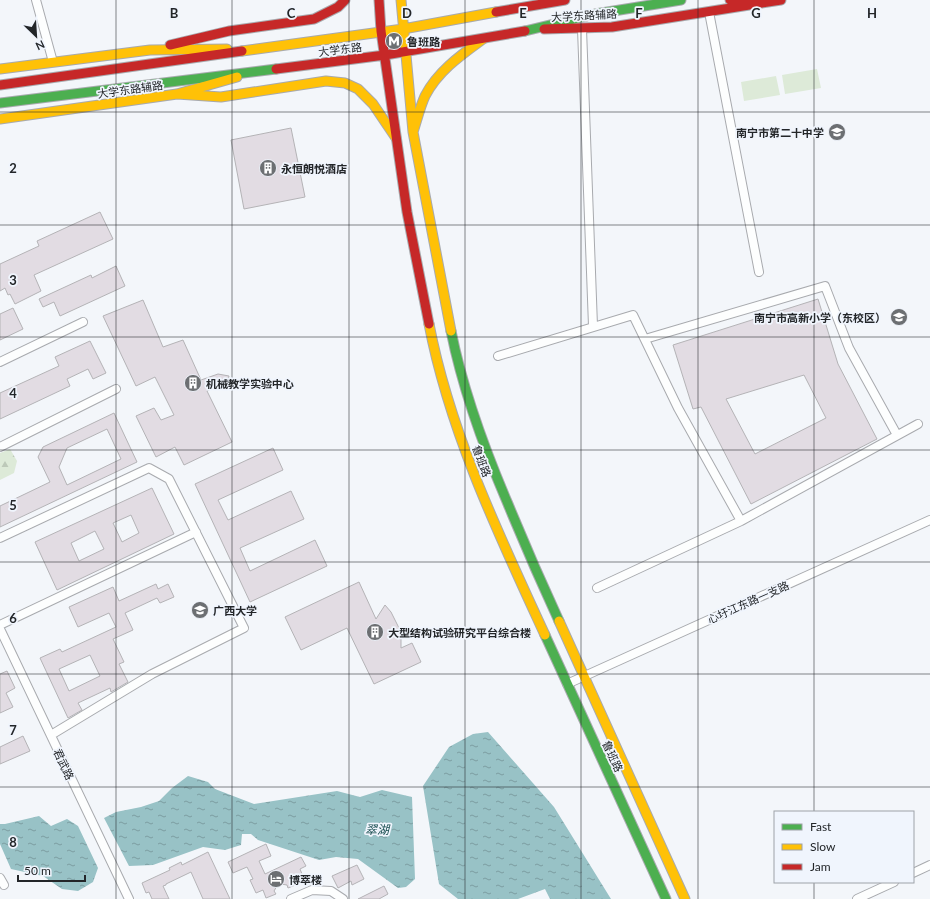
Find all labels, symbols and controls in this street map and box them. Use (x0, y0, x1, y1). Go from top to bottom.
text: B (170, 5, 179, 21)
text: C (287, 5, 296, 21)
text: D (402, 5, 412, 21)
text: E (519, 5, 527, 21)
text: F (635, 5, 643, 21)
text: G (751, 5, 761, 21)
text: H (867, 5, 877, 21)
street label: 大学东路辅路 (551, 7, 617, 23)
north arrow (16, 16, 56, 56)
metro station icon: 鲁班路 (384, 31, 404, 51)
place label: 鲁班路 (407, 35, 441, 48)
text: N (34, 38, 47, 53)
street label: 大学东路 (317, 40, 363, 58)
street label: 大学东路辅路 (96, 78, 164, 100)
school or university icon: 南宁市第二十中学 (827, 122, 847, 142)
place label: 南宁市第二十中学 (736, 126, 824, 139)
building icon: 永恒朗悦酒店 (258, 158, 278, 178)
text: 2 (9, 160, 17, 176)
place label: 永恒朗悦酒店 (281, 162, 347, 175)
text: 3 (9, 272, 17, 288)
school or university icon: 南宁市高新小学（东校区） (889, 307, 909, 327)
place label: 南宁市高新小学（东校区） (754, 311, 886, 324)
building icon: 机械教学实验中心 (183, 373, 203, 393)
place label: 机械教学实验中心 (206, 377, 294, 390)
text: 4 (9, 385, 17, 401)
street label: 鲁班路 (470, 443, 494, 479)
text: 5 (9, 497, 17, 513)
street label: 心圩江东路一支路 (705, 578, 791, 626)
school or university icon: 广西大学 (190, 600, 210, 620)
place label: 广西大学 (213, 604, 257, 617)
text: 6 (9, 610, 17, 626)
building icon: 大型结构试验研究平台综合楼 (365, 622, 385, 642)
place label: 大型结构试验研究平台综合楼 (388, 626, 531, 639)
text: 7 (9, 722, 17, 738)
street label: 鲁班路 (600, 738, 626, 774)
street label: 君武路 (51, 746, 77, 782)
legend (774, 811, 914, 883)
text: Fast (810, 819, 832, 834)
water label: 翠湖 (365, 822, 391, 837)
text: 8 (9, 834, 17, 850)
text: Slow (810, 839, 836, 854)
scale bar (18, 857, 85, 883)
text: Jam (810, 859, 831, 874)
text: 50 m (24, 863, 51, 878)
hotel icon: 博萃楼 (266, 869, 286, 889)
place label: 博萃楼 (289, 873, 322, 886)

